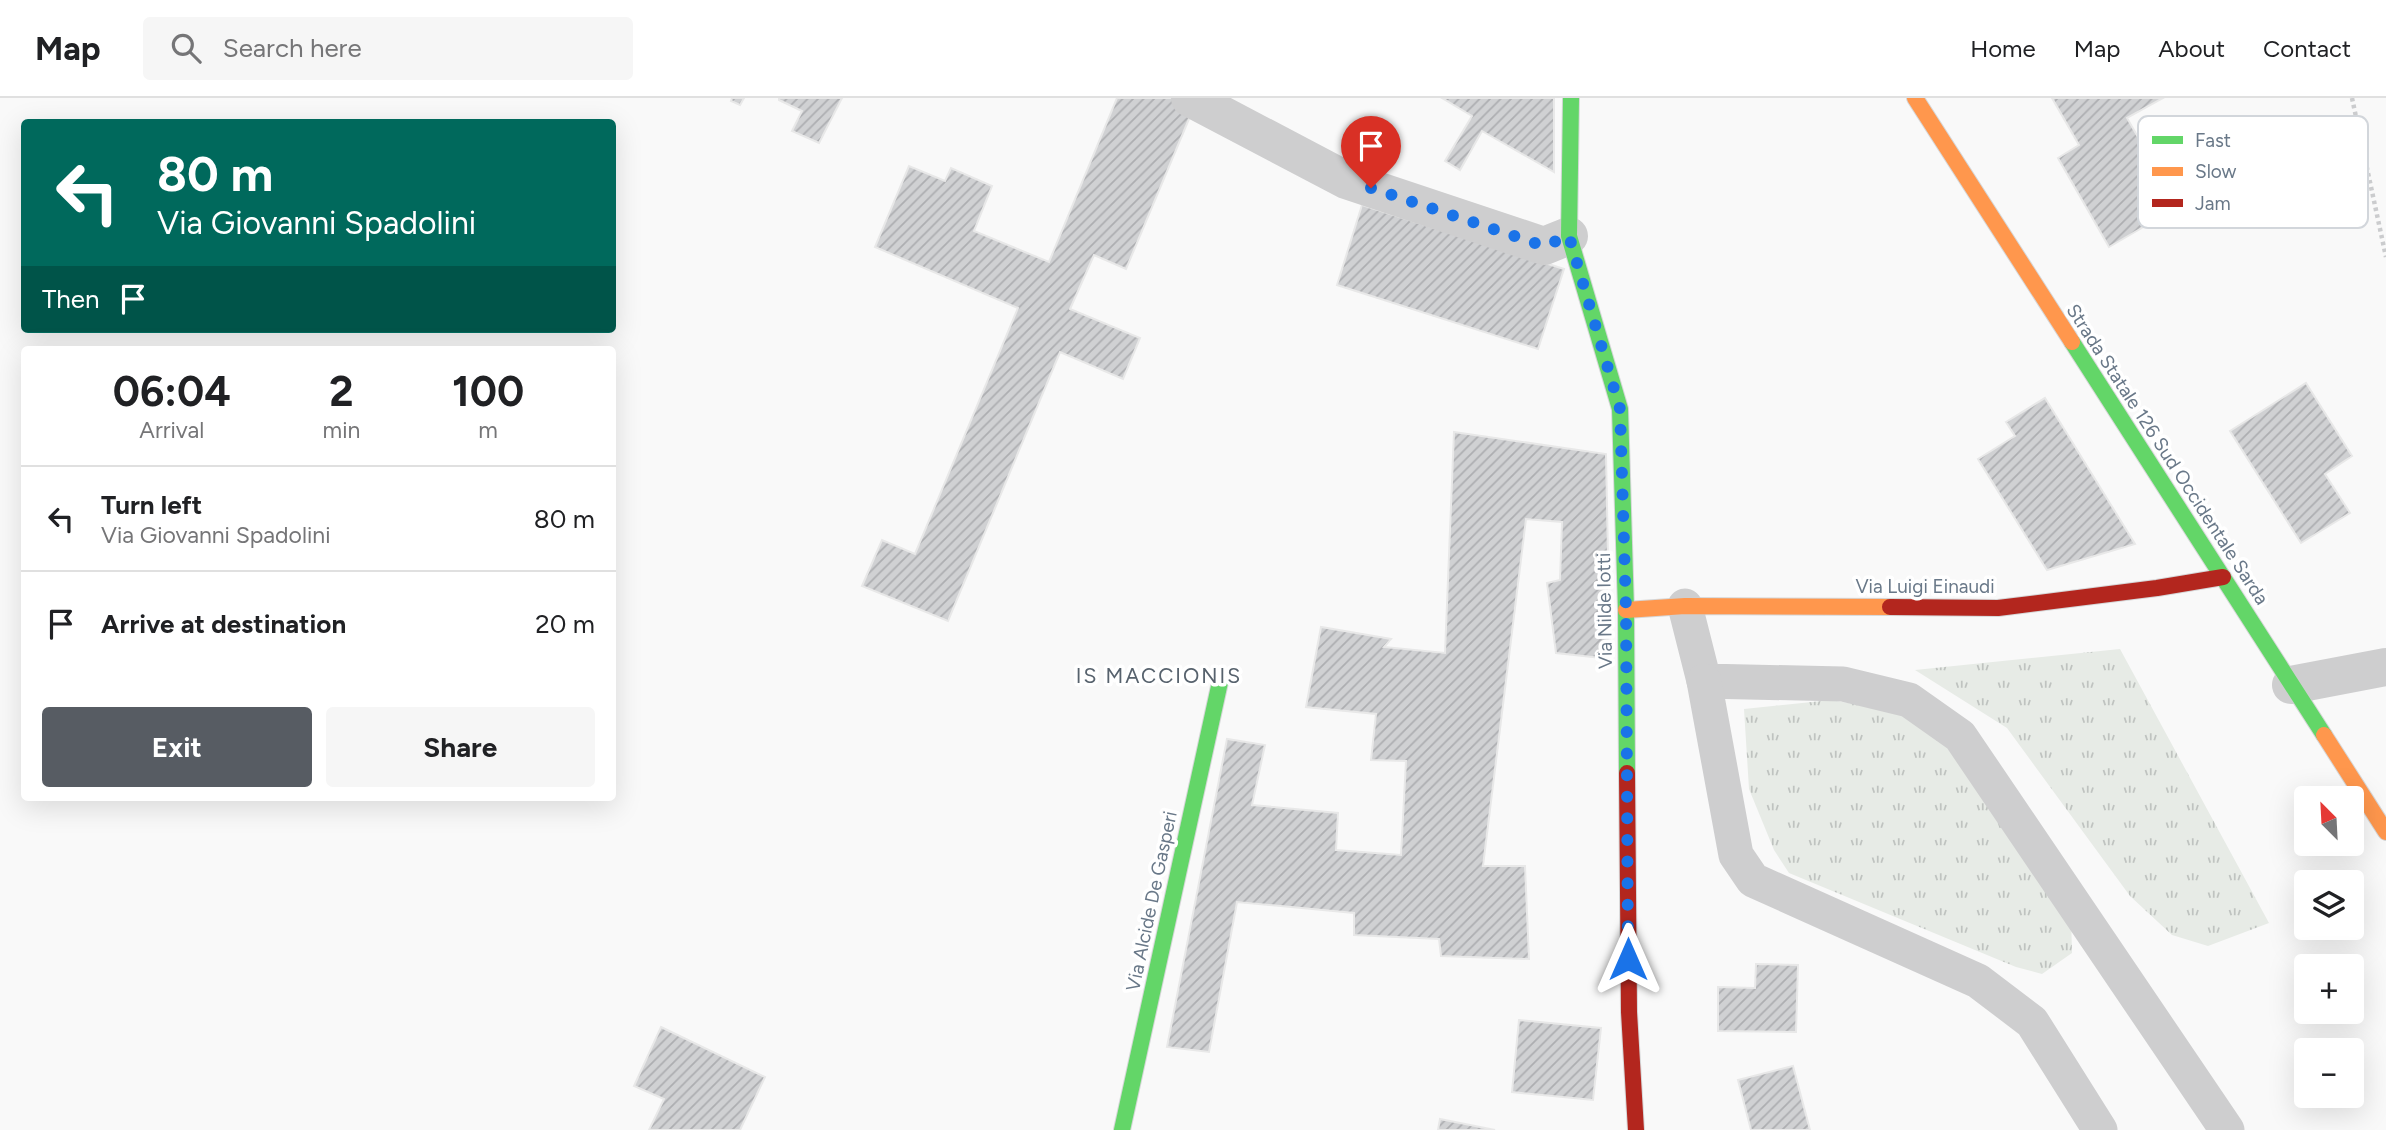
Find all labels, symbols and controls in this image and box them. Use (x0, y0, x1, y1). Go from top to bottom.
search box (143, 17, 633, 80)
text: Map (35, 29, 101, 68)
icon: search (167, 29, 205, 67)
text: Search here (223, 32, 362, 64)
text: Home (1970, 34, 2036, 63)
text: Map (2074, 34, 2120, 63)
text: About (2158, 34, 2225, 63)
text: Contact (2263, 34, 2351, 63)
pin (1341, 116, 1401, 188)
legend (2138, 116, 2368, 228)
icon: arrive (1352, 127, 1390, 165)
text: Fast (2195, 129, 2231, 152)
text: 80 m (157, 144, 273, 203)
icon: left (42, 147, 133, 238)
text: Slow (2195, 160, 2237, 183)
text: Jam (2195, 192, 2231, 215)
text: Via Giovanni Spadolini (157, 204, 476, 242)
icon: arrive (114, 280, 152, 318)
text: Then (42, 283, 100, 315)
street label: Strada Statale 126 Sud Occidentale Sarda (2062, 300, 2274, 609)
text: 06:04 (113, 366, 231, 417)
text: 2 (329, 366, 354, 417)
text: 100 (452, 366, 524, 417)
text: Arrival (139, 416, 204, 444)
text: min (323, 416, 360, 444)
text: m (478, 416, 498, 444)
text: Turn left (101, 489, 202, 521)
icon: left (42, 500, 80, 538)
text: 80 m (534, 503, 595, 535)
text: Via Giovanni Spadolini (101, 521, 330, 549)
street label: Via Nilde Iotti (1592, 553, 1617, 669)
street label: Via Luigi Einaudi (1855, 575, 1995, 598)
icon: arrive (42, 605, 80, 643)
text: Arrive at destination (101, 608, 346, 640)
text: 20 m (535, 608, 595, 640)
district label: IS MACCIONIS (1076, 663, 1242, 688)
button: Exit (42, 707, 312, 787)
button: Share (326, 707, 595, 787)
north arrow (2294, 786, 2364, 856)
map controls (2294, 786, 2364, 1108)
street label: Via Alcide De Gasperi (1121, 809, 1182, 993)
button: layers (2294, 870, 2364, 940)
position arrow (1591, 922, 1665, 996)
button: + (2294, 954, 2364, 1024)
button: − (2294, 1038, 2364, 1108)

